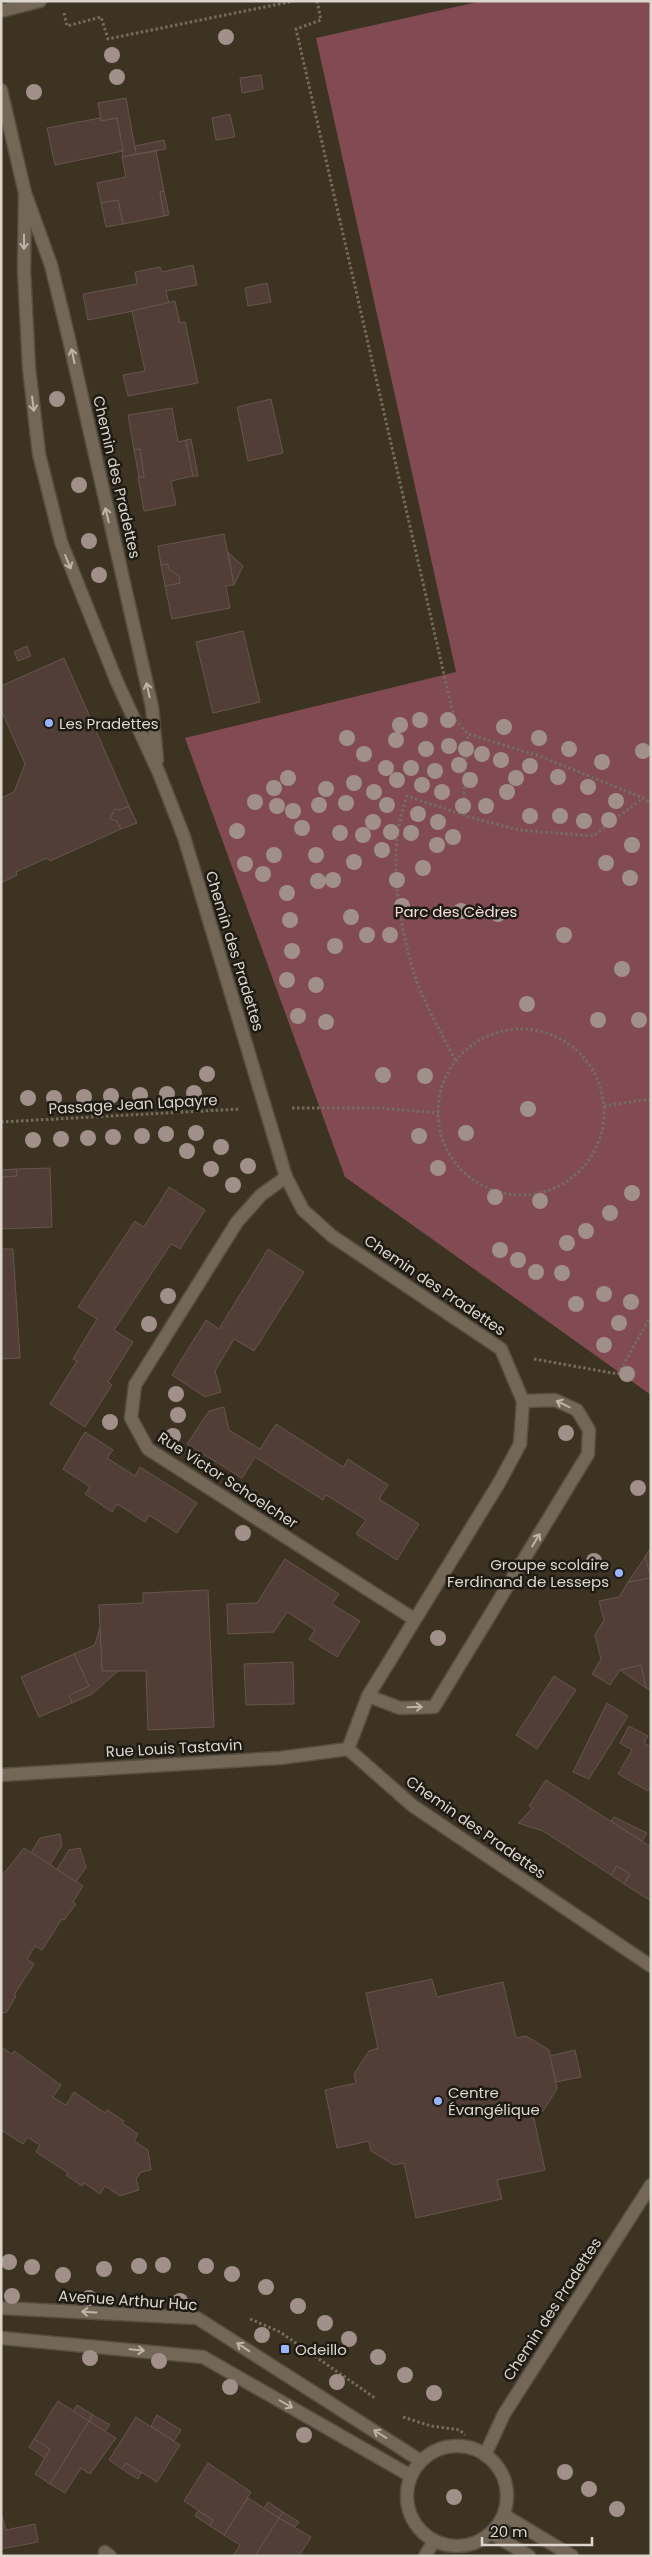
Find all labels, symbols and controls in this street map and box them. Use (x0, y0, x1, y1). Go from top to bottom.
one-way arrow (19, 233, 29, 249)
one-way arrow (68, 348, 77, 364)
street label: Chemin des Pradettes (88, 394, 146, 561)
one-way arrow (28, 395, 38, 411)
one-way arrow (102, 507, 111, 523)
one-way arrow (64, 554, 74, 569)
one-way arrow (143, 682, 152, 698)
place label: Les Pradettes (59, 713, 159, 734)
marker: Les Pradettes (43, 717, 55, 729)
street label: Chemin des Pradettes (201, 868, 269, 1034)
park label: Parc des Cèdres (395, 901, 517, 922)
street label: Passage Jean Lapayre (48, 1089, 218, 1119)
street label: Chemin des Pradettes (360, 1230, 510, 1340)
one-way arrow (556, 1398, 571, 1408)
street label: Rue Victor Schoelcher (154, 1427, 303, 1534)
one-way arrow (531, 1533, 541, 1547)
place label: Groupe scolaire Ferdinand de Lesseps (447, 1554, 609, 1592)
marker: Groupe scolaire Ferdinand de Lesseps (613, 1567, 625, 1579)
one-way arrow (407, 1703, 423, 1712)
street label: Rue Louis Tastavin (105, 1734, 243, 1762)
street label: Chemin des Pradettes (402, 1771, 550, 1883)
place label: Centre Évangélique (448, 2082, 540, 2120)
marker: Centre Évangélique (432, 2095, 444, 2107)
street label: Chemin des Pradettes (498, 2233, 606, 2385)
street label: Avenue Arthur Huc (58, 2285, 198, 2315)
one-way arrow (81, 2308, 97, 2317)
place label: Odeillo (295, 2339, 347, 2360)
one-way arrow (236, 2342, 250, 2352)
marker: Odeillo (279, 2343, 291, 2355)
one-way arrow (129, 2346, 145, 2355)
one-way arrow (279, 2400, 293, 2410)
one-way arrow (374, 2429, 388, 2439)
scale bar (482, 2514, 592, 2546)
text: 20 m (490, 2521, 528, 2542)

